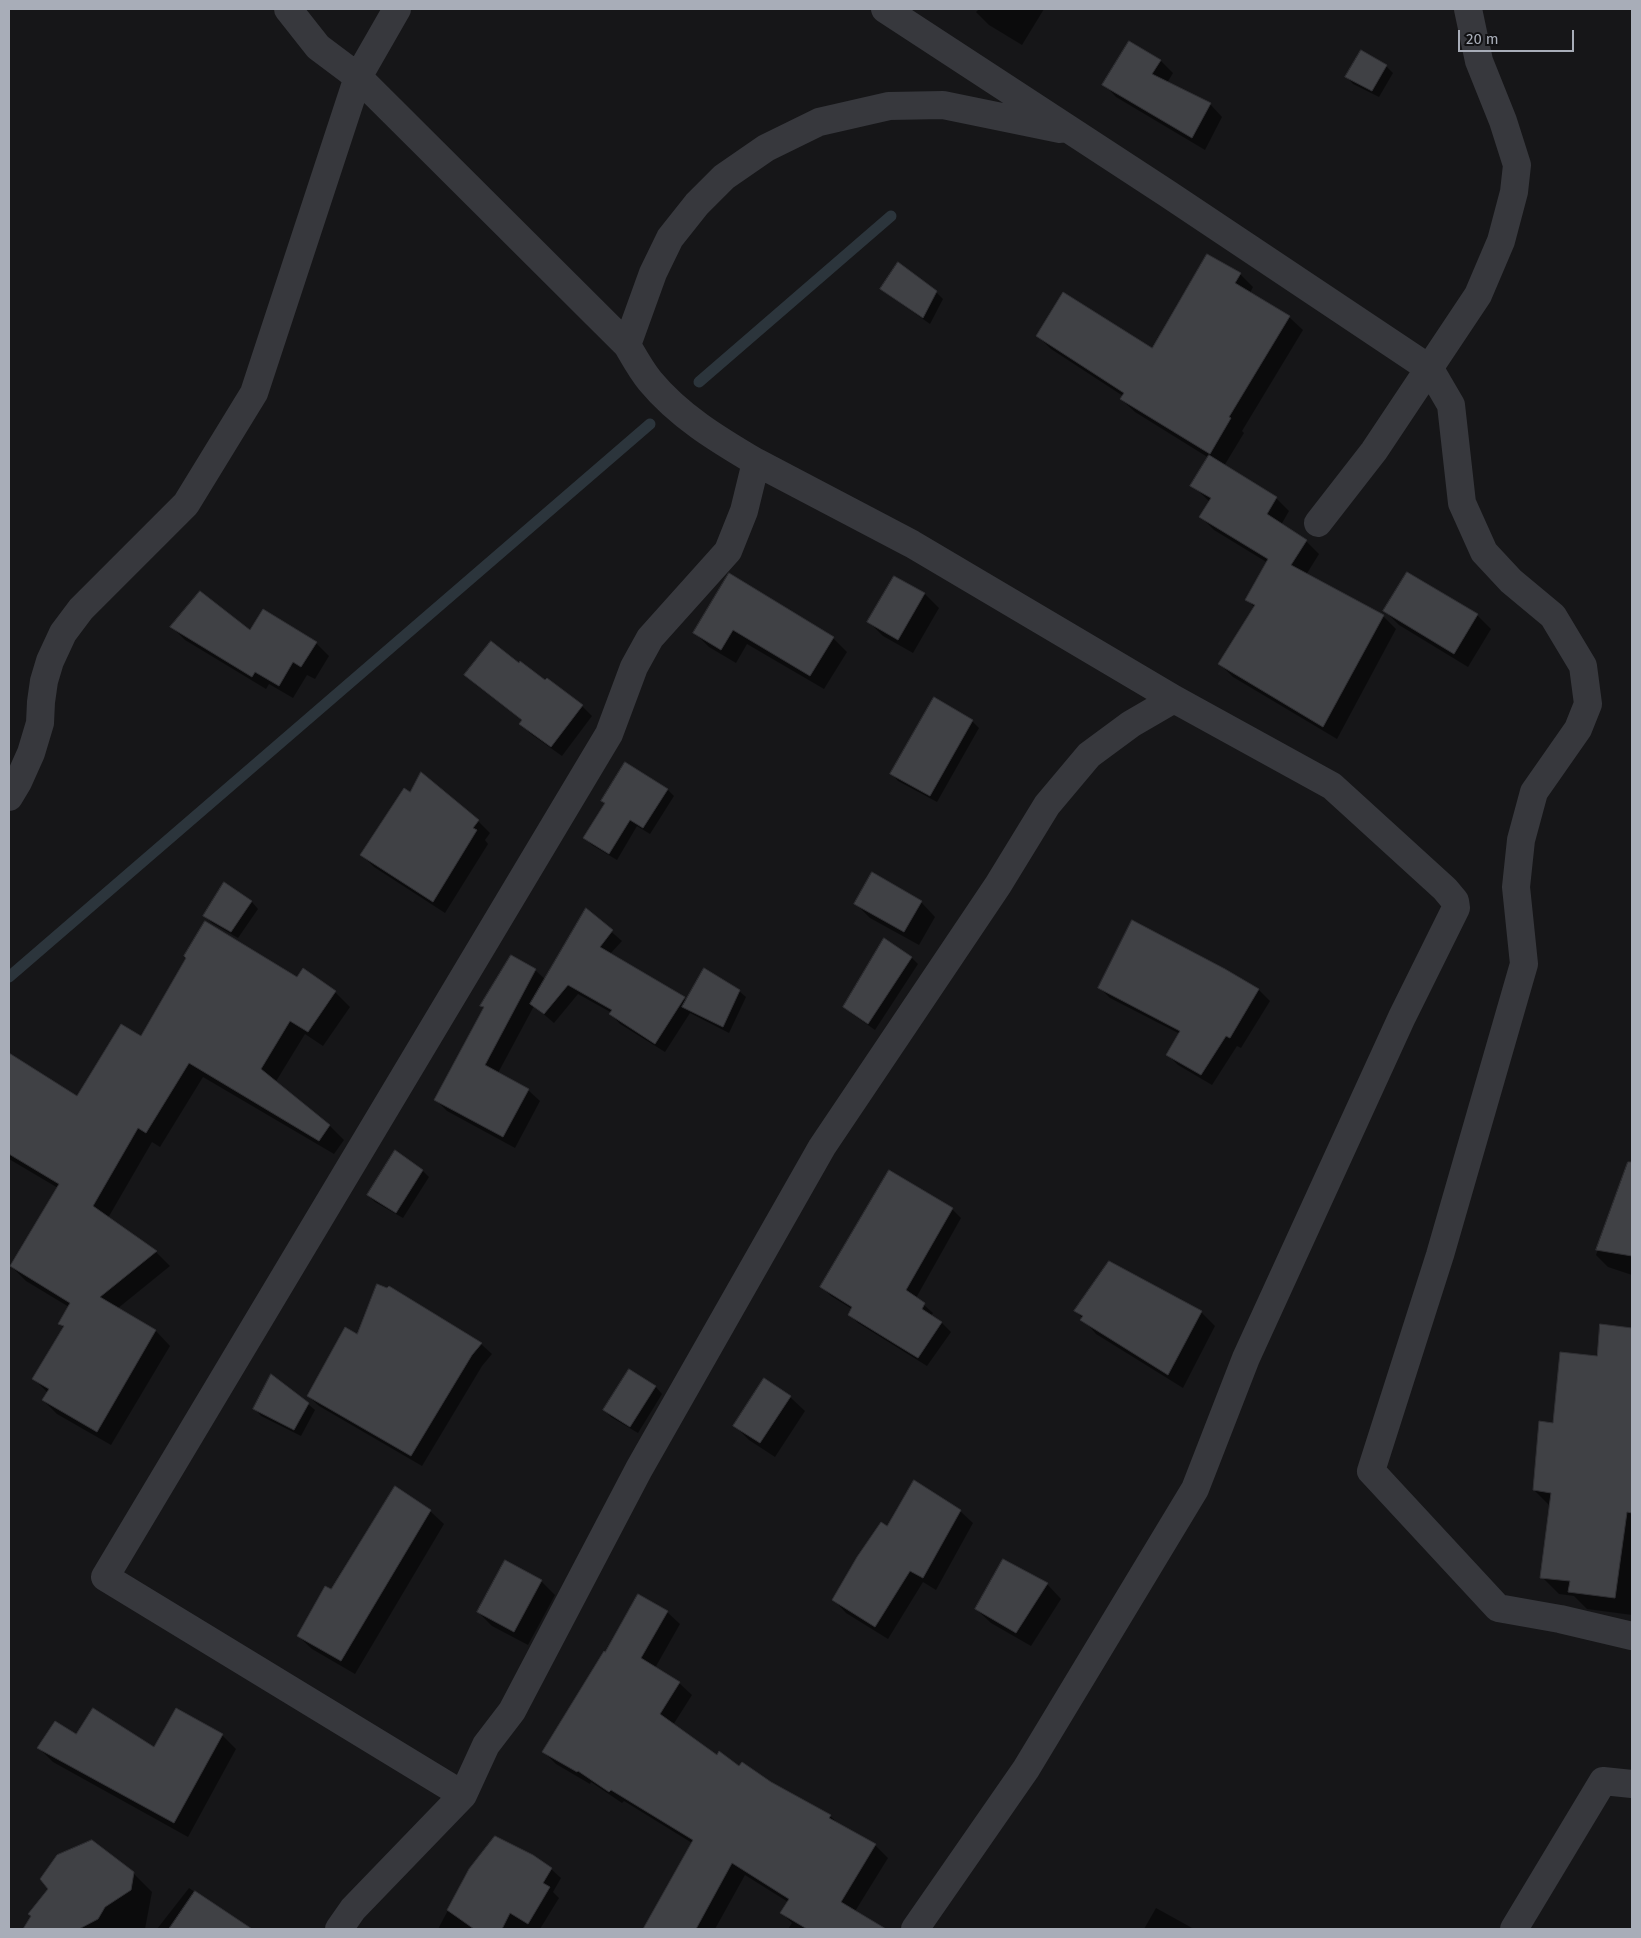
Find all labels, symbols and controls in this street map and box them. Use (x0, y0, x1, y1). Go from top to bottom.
scale bar (1461, 20, 1577, 52)
text: 20 m (1466, 30, 1499, 48)

